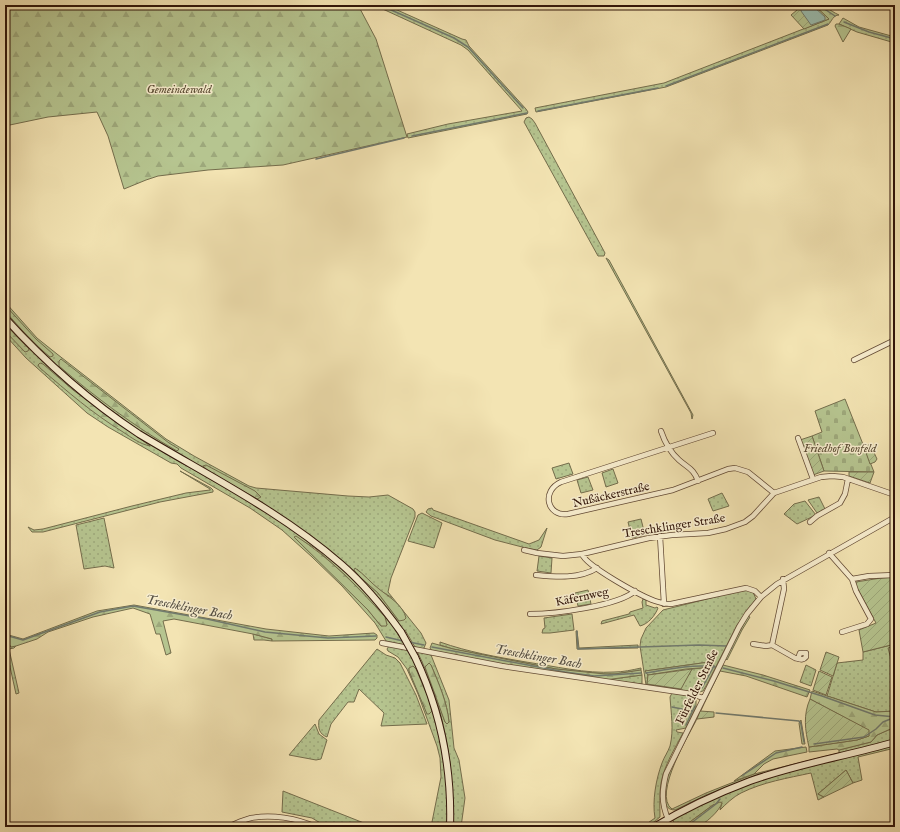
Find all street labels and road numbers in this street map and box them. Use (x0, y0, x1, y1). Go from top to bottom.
street label: Nußäckerstraße (571, 479, 651, 511)
street label: Treschklinger Straße (622, 510, 727, 541)
street label: Käfernweg (554, 584, 611, 610)
street label: Fürfelder Straße (672, 647, 722, 727)

